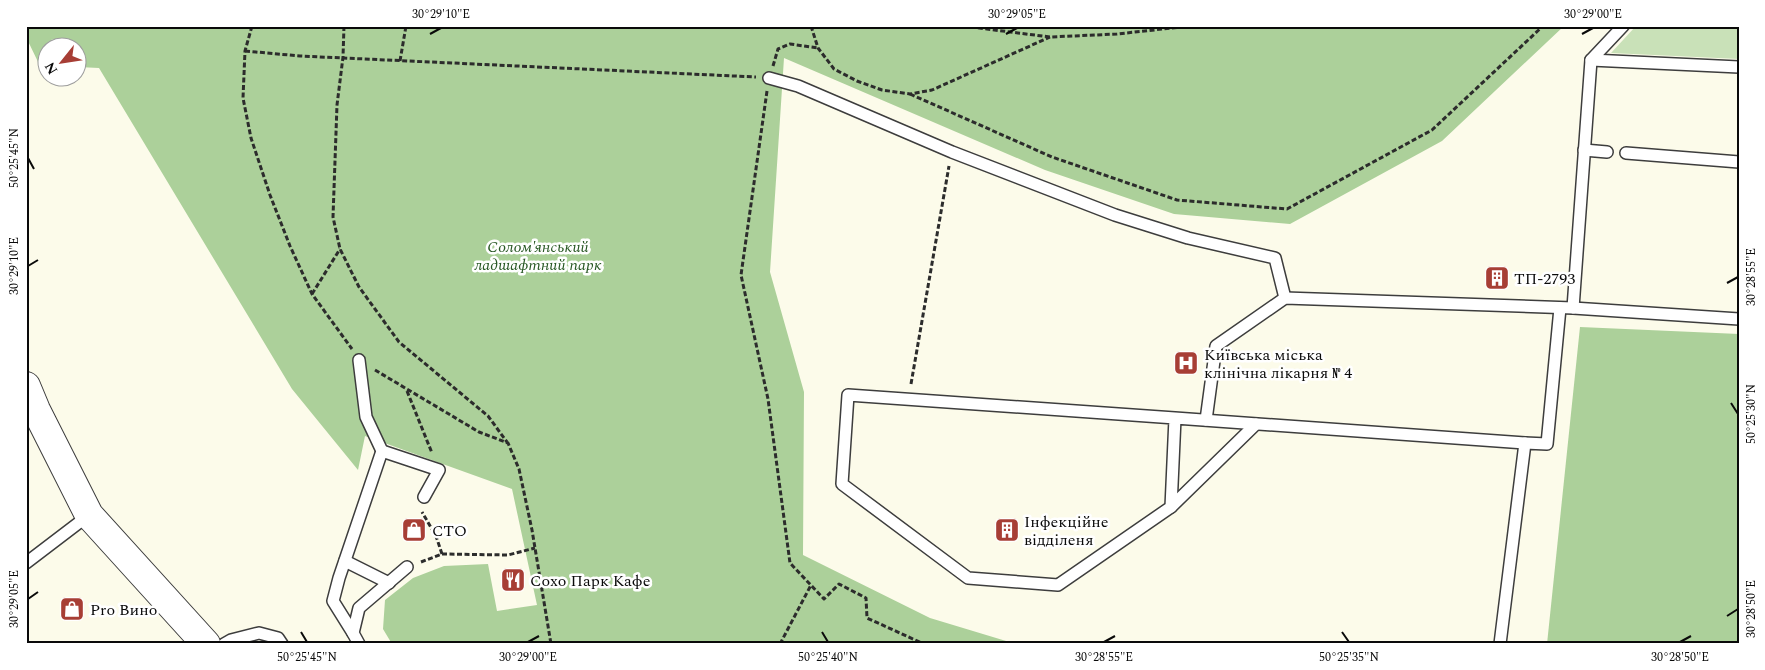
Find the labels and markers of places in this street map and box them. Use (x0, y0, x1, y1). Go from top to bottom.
building icon: ТП-2793 (1484, 265, 1510, 291)
place label: ТП-2793 (1514, 267, 1575, 291)
place label: Київська міська клінічна лікарня № 4 (1204, 343, 1352, 385)
hospital icon: Київська міська клінічна лікарня № 4 (1173, 350, 1199, 376)
place label: Інфекційне відділеня (1024, 510, 1109, 552)
shop icon: СТО (401, 517, 427, 543)
building icon: Інфекційне відділеня (994, 517, 1020, 543)
place label: СТО (432, 519, 467, 543)
restaurant icon: Сохо Парк Кафе (500, 567, 526, 593)
place label: Сохо Парк Кафе (530, 569, 650, 593)
shop icon: Pro Вино (59, 596, 85, 622)
place label: Pro Вино (90, 598, 157, 622)

